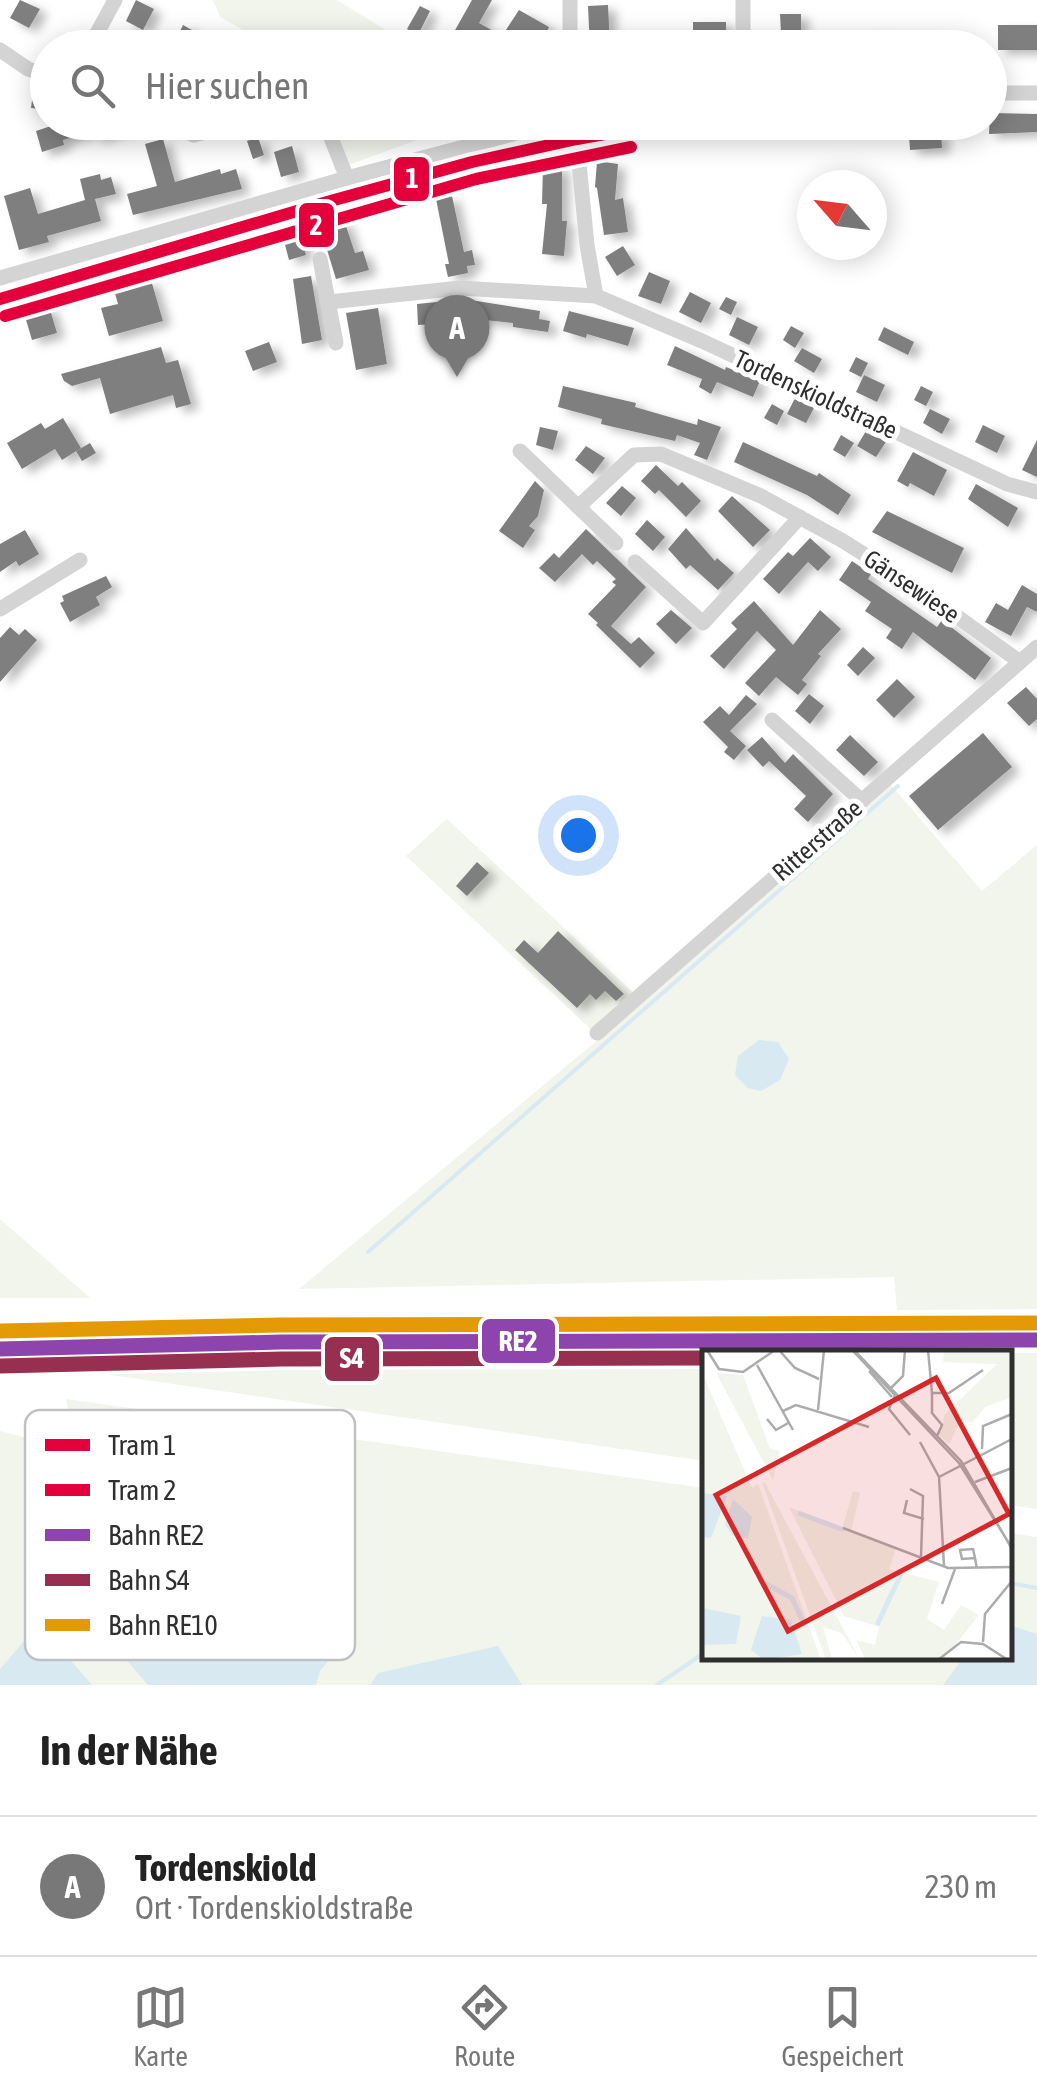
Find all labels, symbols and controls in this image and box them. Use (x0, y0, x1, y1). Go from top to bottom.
search box (30, 30, 1007, 140)
icon: search (65, 58, 120, 113)
text: Hier suchen (145, 64, 309, 107)
line badge: 1 (392, 155, 431, 203)
text: 1 (405, 162, 419, 194)
north arrow (797, 170, 887, 260)
line badge: 2 (297, 201, 336, 249)
text: 2 (309, 209, 323, 241)
pin: A (424, 294, 490, 377)
street label: Tordenskioldstraße (730, 344, 902, 444)
street label: Gänsewiese (859, 544, 965, 628)
street label: Ritterstraße (767, 794, 867, 886)
your location (553, 810, 604, 861)
line badge: RE2 (480, 1317, 557, 1365)
text: RE2 (498, 1325, 538, 1357)
line badge: S4 (323, 1335, 381, 1383)
text: S4 (340, 1342, 364, 1374)
inset map (702, 1350, 1012, 1660)
legend (25, 1410, 355, 1660)
text: Tram 1 (108, 1429, 177, 1461)
text: Tram 2 (108, 1474, 177, 1506)
text: Bahn RE2 (108, 1519, 204, 1551)
text: Bahn S4 (108, 1564, 190, 1596)
text: Bahn RE10 (108, 1609, 218, 1641)
text: In der Nähe (40, 1726, 218, 1774)
text: Tordenskiold (135, 1846, 316, 1889)
text: A (65, 1868, 80, 1905)
text: 230 m (924, 1868, 997, 1905)
text: Ort · Tordenskioldstraße (135, 1889, 413, 1926)
tab: Karte (133, 1980, 188, 2072)
tab: Route (454, 1980, 515, 2072)
tab: Gespeichert (781, 1980, 904, 2072)

